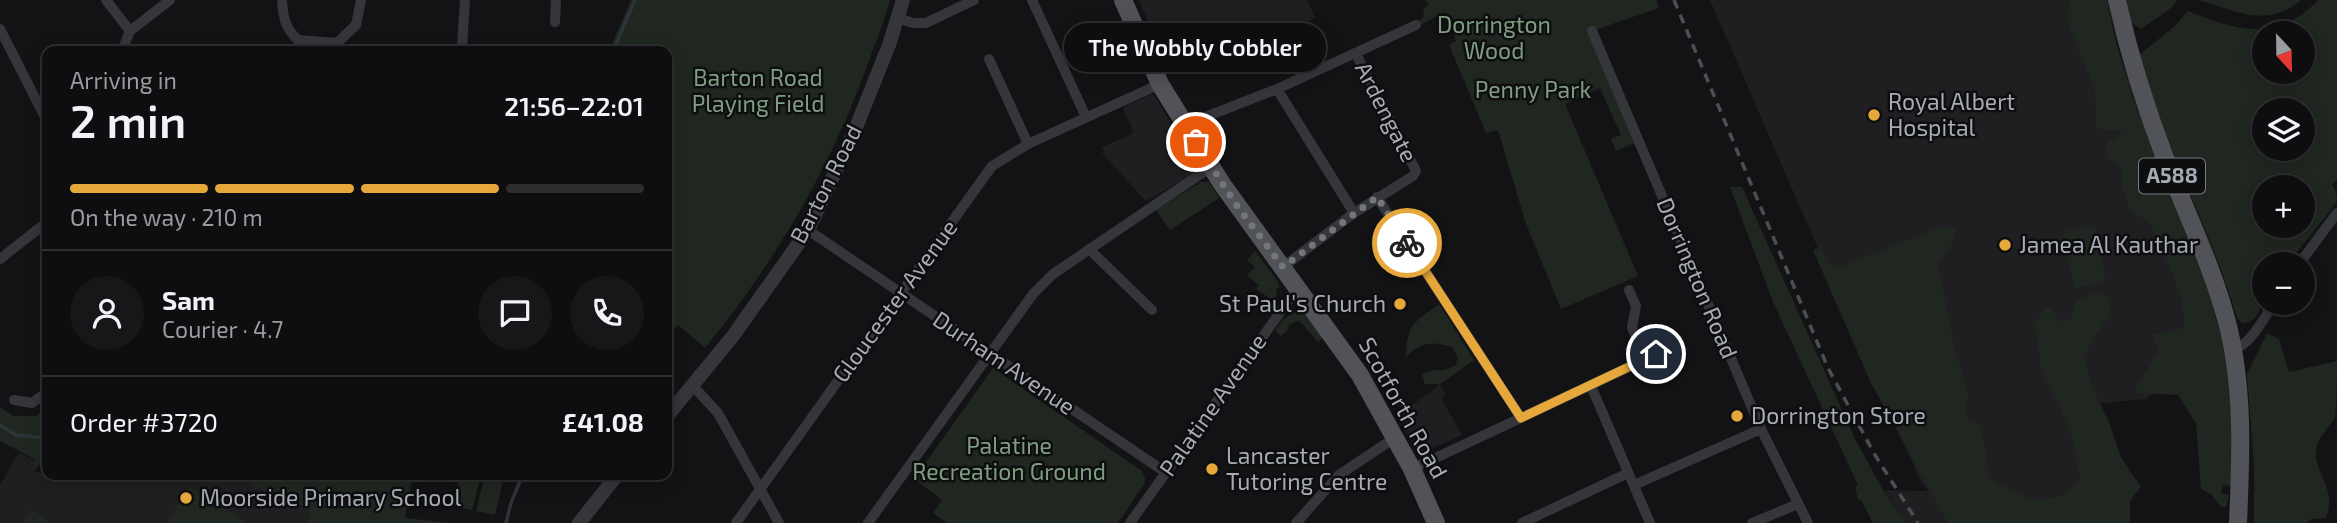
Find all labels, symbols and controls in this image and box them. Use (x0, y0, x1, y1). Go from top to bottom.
park label: Dorrington Wood (1437, 10, 1551, 64)
north arrow (2252, 21, 2315, 84)
map controls (2252, 21, 2315, 315)
callout: The Wobbly Cobbler (1065, 23, 1327, 72)
text: The Wobbly Cobbler (1088, 33, 1302, 61)
street label: Ardengate (1350, 57, 1424, 166)
park label: Barton Road Playing Field (692, 63, 824, 117)
text: Arriving in (70, 66, 177, 94)
park label: Penny Park (1475, 75, 1591, 103)
place label: Royal Albert Hospital (1888, 87, 2015, 141)
text: 21:56–22:01 (504, 90, 644, 121)
text: 2 min (70, 92, 186, 147)
button: layers (2252, 98, 2315, 161)
marker: Royal Albert Hospital (1866, 107, 1882, 123)
pin (1166, 112, 1226, 172)
street label: Barton Road (783, 120, 867, 248)
icon: bag (1177, 123, 1215, 161)
road number: A588 (2139, 158, 2205, 194)
button: + (2252, 175, 2315, 238)
street label: Dorrington Road (1651, 193, 1744, 362)
text: On the way · 210 m (70, 203, 263, 231)
courier (1372, 208, 1442, 278)
street label: Gloucester Avenue (826, 214, 963, 387)
icon: bike (1388, 224, 1426, 262)
place label: Jamea Al Kauthar (2019, 230, 2198, 258)
marker: Jamea Al Kauthar (1997, 237, 2013, 253)
button: − (2252, 252, 2315, 315)
button: person (70, 276, 144, 350)
button: chat (478, 276, 552, 350)
button: phone (570, 276, 644, 350)
text: Sam (162, 284, 215, 315)
place label: St Paul's Church (1219, 289, 1386, 317)
marker: St Paul's Church (1392, 296, 1408, 312)
street label: Durham Avenue (928, 304, 1081, 420)
text: Courier · 4.7 (162, 315, 283, 343)
pin (1626, 324, 1686, 384)
street label: Palatine Avenue (1153, 328, 1272, 481)
street label: Scotforth Road (1354, 332, 1454, 483)
icon: home (1637, 335, 1675, 373)
place label: Dorrington Store (1751, 401, 1926, 429)
text: Order #3720 (70, 406, 218, 437)
text: £41.08 (562, 406, 644, 437)
marker: Dorrington Store (1729, 408, 1745, 424)
park label: Palatine Recreation Ground (912, 431, 1106, 485)
place label: Lancaster Tutoring Centre (1226, 441, 1387, 495)
marker: Lancaster Tutoring Centre (1204, 461, 1220, 477)
place label: Moorside Primary School (200, 483, 461, 511)
marker: Moorside Primary School (178, 490, 194, 506)

